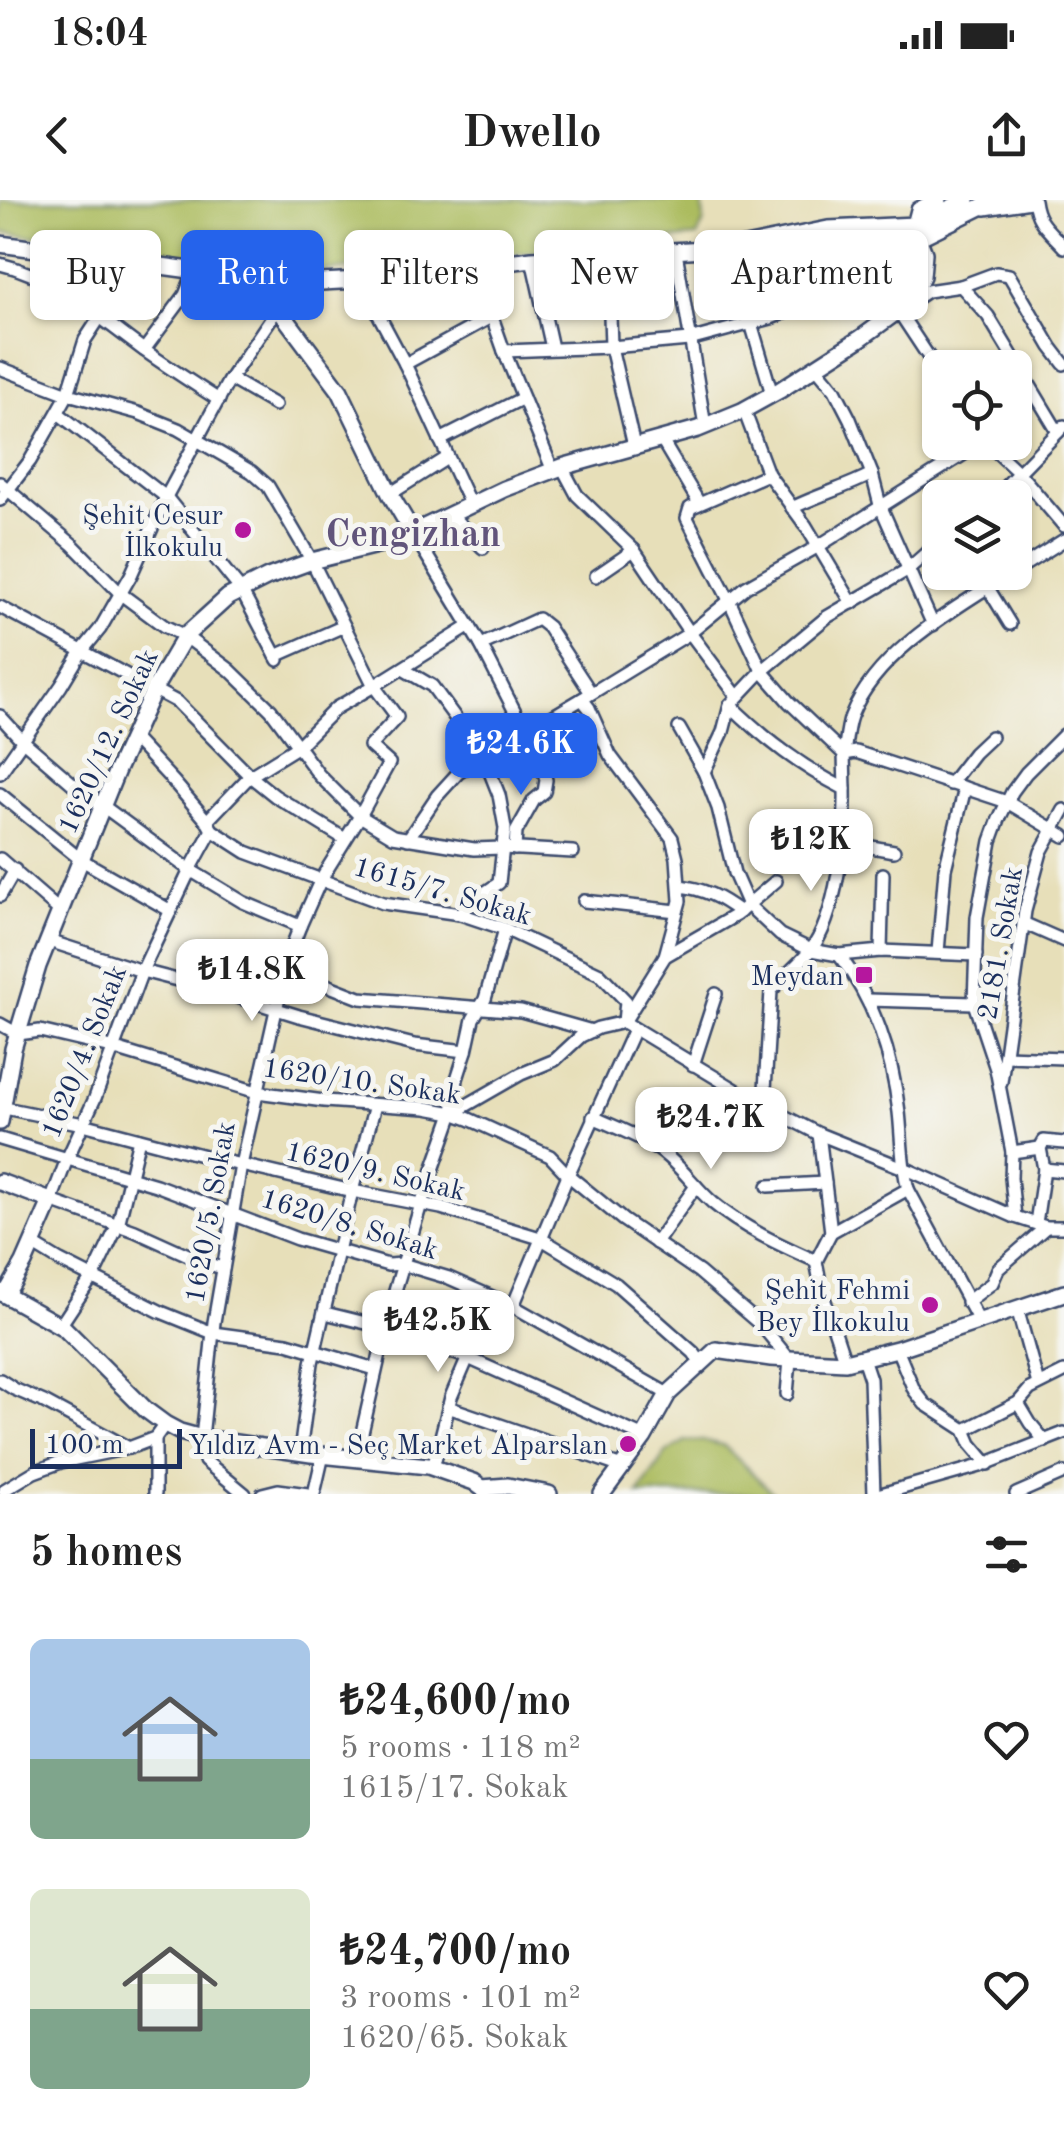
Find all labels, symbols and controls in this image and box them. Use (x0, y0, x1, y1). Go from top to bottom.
text: 18:04 (50, 16, 149, 54)
icon: back (30, 108, 85, 163)
icon: share (979, 108, 1034, 163)
text: Dwello (462, 112, 602, 157)
chip: Buy (30, 230, 161, 320)
chip: Rent (181, 230, 324, 320)
chip: Filters (344, 230, 514, 320)
chip: New (534, 230, 674, 320)
chip: Apartment (694, 230, 928, 320)
map controls (922, 350, 1032, 590)
button: locate (922, 350, 1032, 460)
button: layers (922, 480, 1032, 590)
place label: Şehit Cesur İlkokulu (82, 503, 223, 563)
district label: Cengizhan (325, 517, 501, 555)
marker: Şehit Cesur İlkokulu (232, 519, 254, 541)
street label: 1620/12. Sokak (55, 646, 165, 839)
pin: ₺24.6K (440, 713, 602, 798)
text: ₺24.6K (467, 729, 575, 761)
pin: ₺12K (752, 809, 870, 894)
text: ₺12K (771, 825, 851, 857)
street label: 1615/7. Sokak (350, 854, 534, 932)
street label: 2181. Sokak (975, 865, 1029, 1022)
pin: ₺14.8K (171, 939, 333, 1024)
text: ₺14.8K (198, 955, 306, 987)
street label: 1620/4. Sokak (38, 962, 133, 1143)
place label: Meydan (751, 964, 844, 992)
marker: Meydan (853, 964, 875, 986)
street label: 1620/10. Sokak (261, 1055, 463, 1111)
pin: ₺24.7K (630, 1087, 792, 1172)
text: ₺24.7K (657, 1103, 765, 1135)
street label: 1620/5. Sokak (182, 1120, 242, 1305)
street label: 1620/9. Sokak (283, 1139, 468, 1207)
street label: 1620/8. Sokak (257, 1186, 441, 1266)
place label: Şehit Fehmi Bey İlkokulu (756, 1278, 910, 1338)
pin: ₺42.5K (357, 1290, 519, 1375)
marker: Şehit Fehmi Bey İlkokulu (919, 1294, 941, 1316)
text: ₺42.5K (384, 1306, 492, 1338)
scale bar (30, 1424, 182, 1468)
text: 100 m (45, 1432, 124, 1460)
place label: Yıldız Avm - Seç Market Alparslan (188, 1433, 608, 1461)
marker: Yıldız Avm - Seç Market Alparslan (617, 1433, 639, 1455)
icon: filters (979, 1527, 1034, 1582)
text: 5 homes (30, 1533, 182, 1575)
icon: home (110, 1679, 230, 1799)
text: ₺24,600/mo (340, 1682, 571, 1724)
icon: heart (979, 1712, 1034, 1767)
text: 5 rooms · 118 m² (340, 1733, 581, 1765)
text: 1615/17. Sokak (340, 1773, 568, 1805)
icon: home (110, 1929, 230, 2049)
text: ₺24,700/mo (340, 1932, 571, 1974)
icon: heart (979, 1962, 1034, 2017)
text: 3 rooms · 101 m² (340, 1983, 581, 2015)
text: 1620/65. Sokak (340, 2023, 568, 2055)

